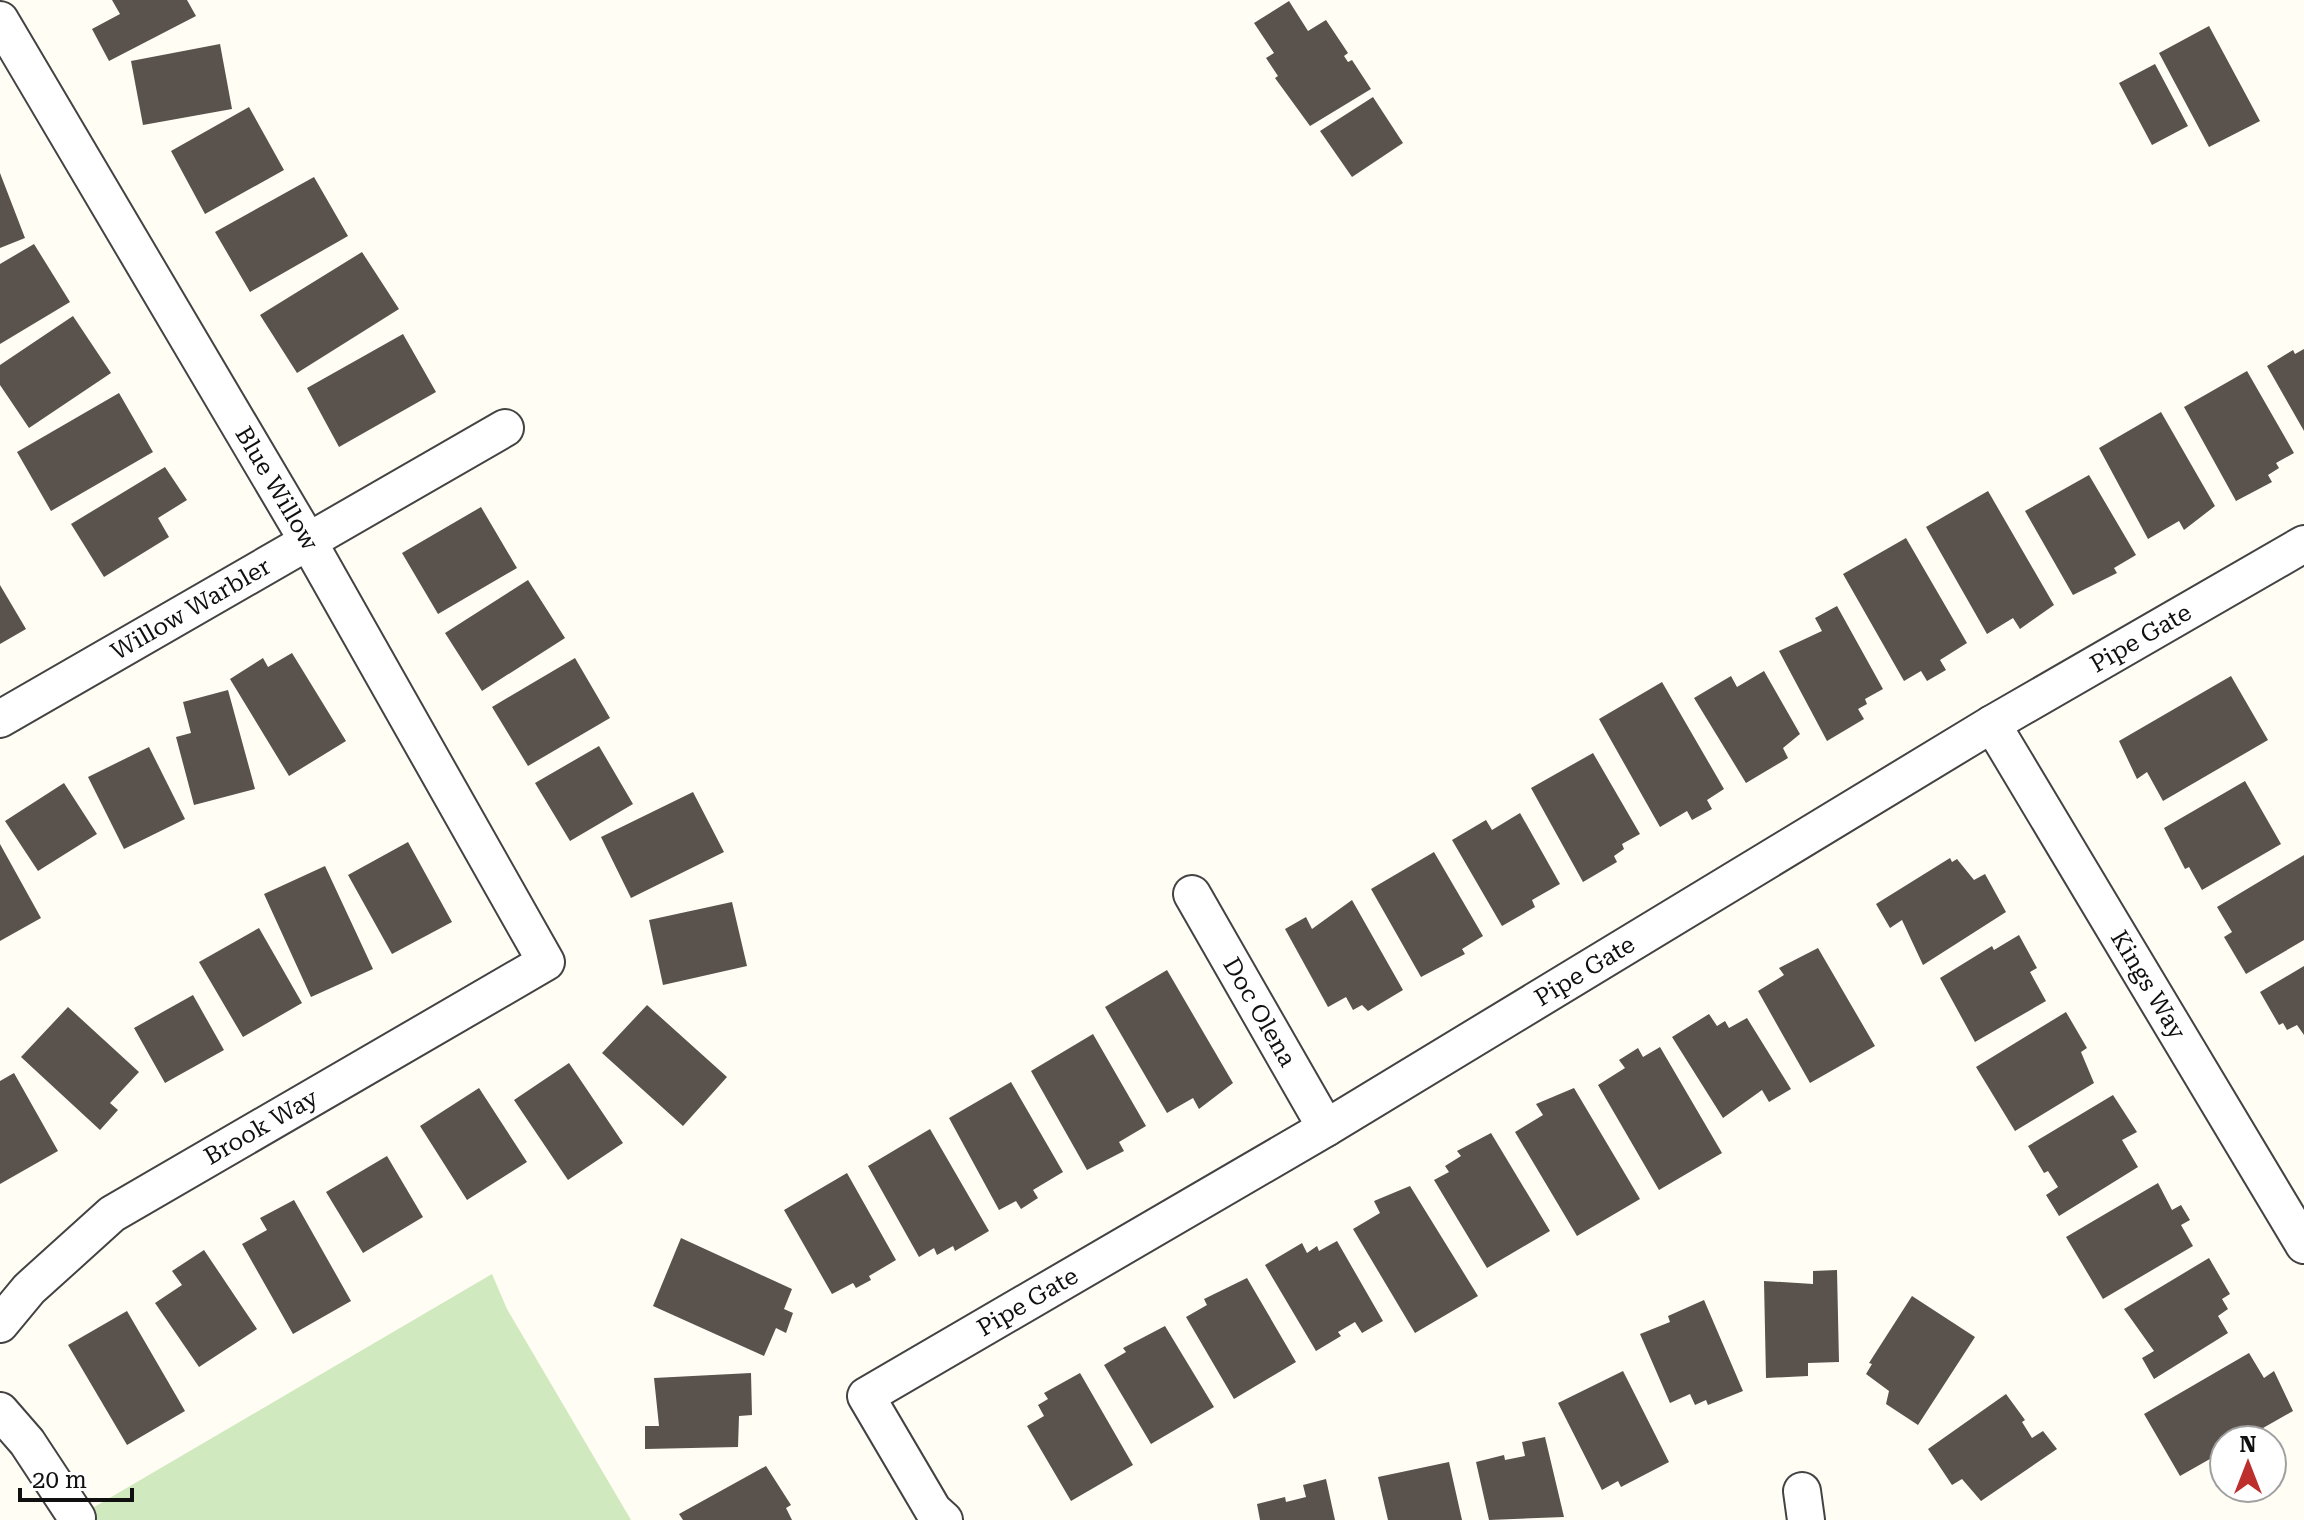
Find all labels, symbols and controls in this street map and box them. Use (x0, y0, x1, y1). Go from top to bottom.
street label: Blue Willow (229, 422, 324, 555)
street label: Willow Warbler (106, 552, 275, 666)
street label: Pipe Gate (2085, 598, 2196, 678)
street label: Kings Way (2105, 925, 2192, 1045)
street label: Pipe Gate (1530, 930, 1640, 1012)
street label: Doc Olena (1217, 953, 1302, 1072)
street label: Brook Way (199, 1083, 323, 1171)
street label: Pipe Gate (972, 1262, 1083, 1342)
north arrow (2208, 1424, 2288, 1504)
text: N (2240, 1432, 2257, 1457)
scale bar (20, 1452, 132, 1502)
text: 20 m (32, 1466, 87, 1494)

